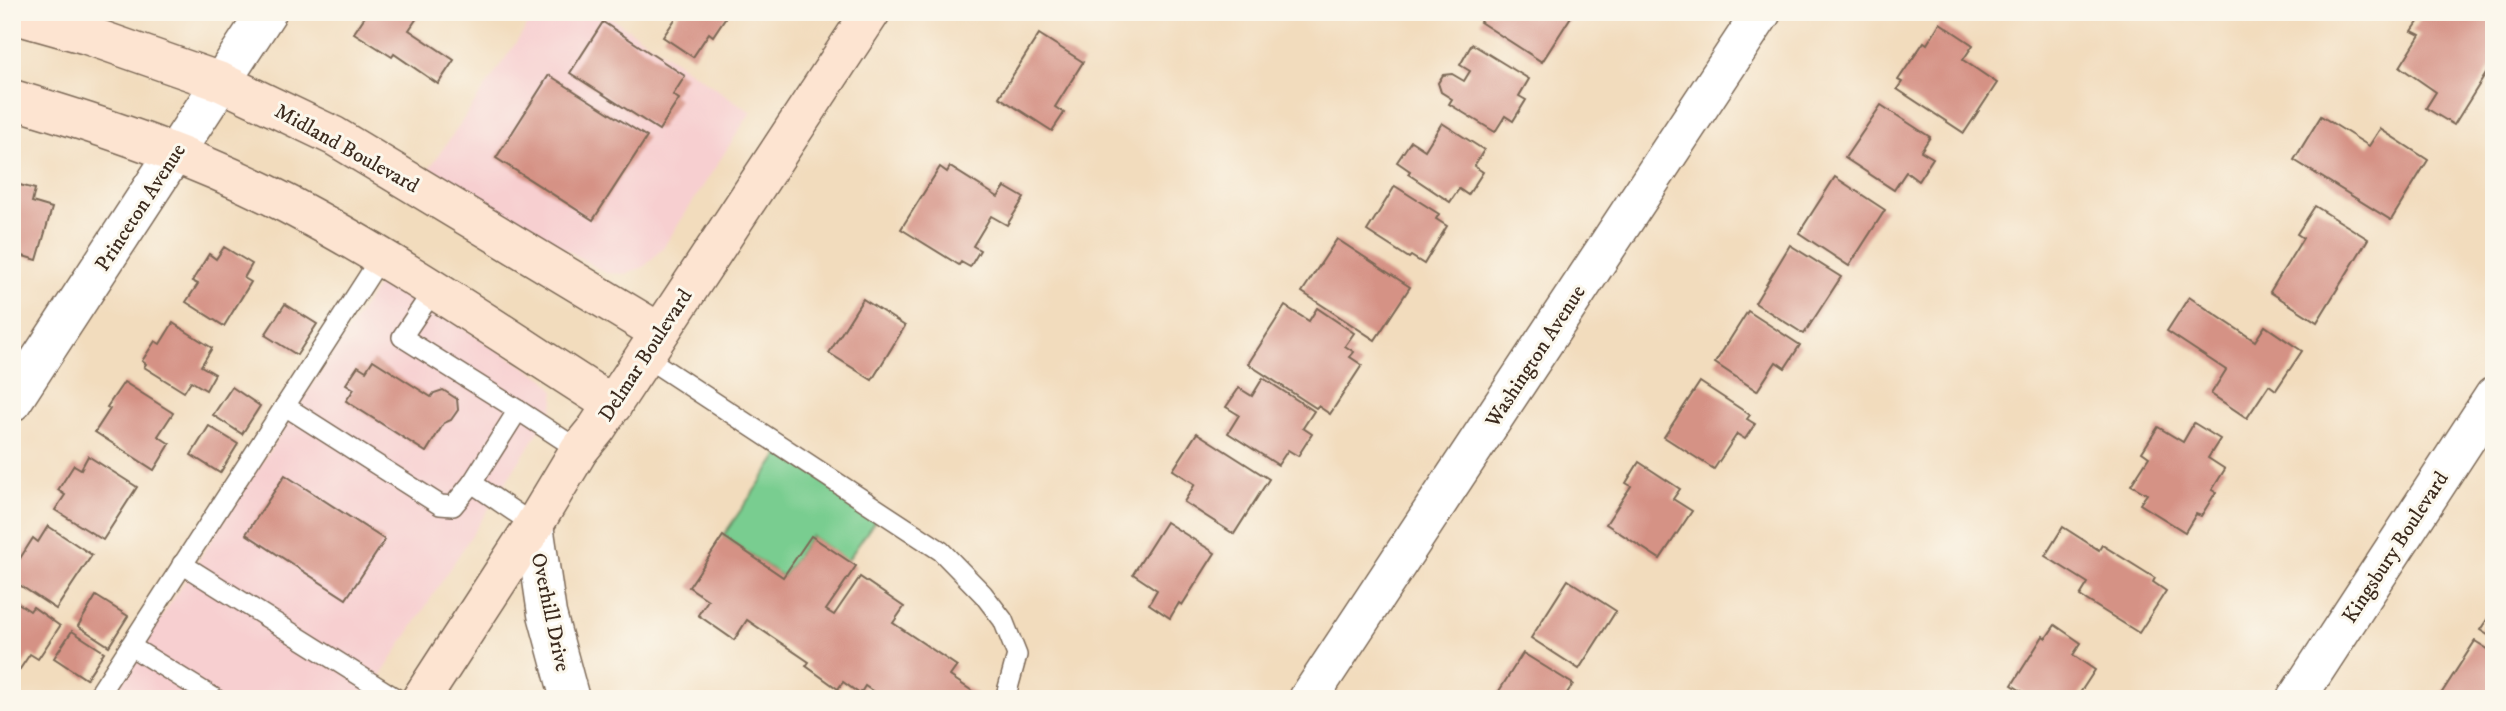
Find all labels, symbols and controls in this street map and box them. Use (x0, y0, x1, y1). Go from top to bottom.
street label: Midland Boulevard (270, 98, 424, 200)
street label: Princeton Avenue (90, 139, 192, 276)
street label: Washington Avenue (1480, 280, 1592, 433)
street label: Delmar Boulevard (593, 284, 699, 427)
street label: Kingsbury Boulevard (2337, 466, 2455, 628)
street label: Overhill Drive (525, 550, 575, 674)

